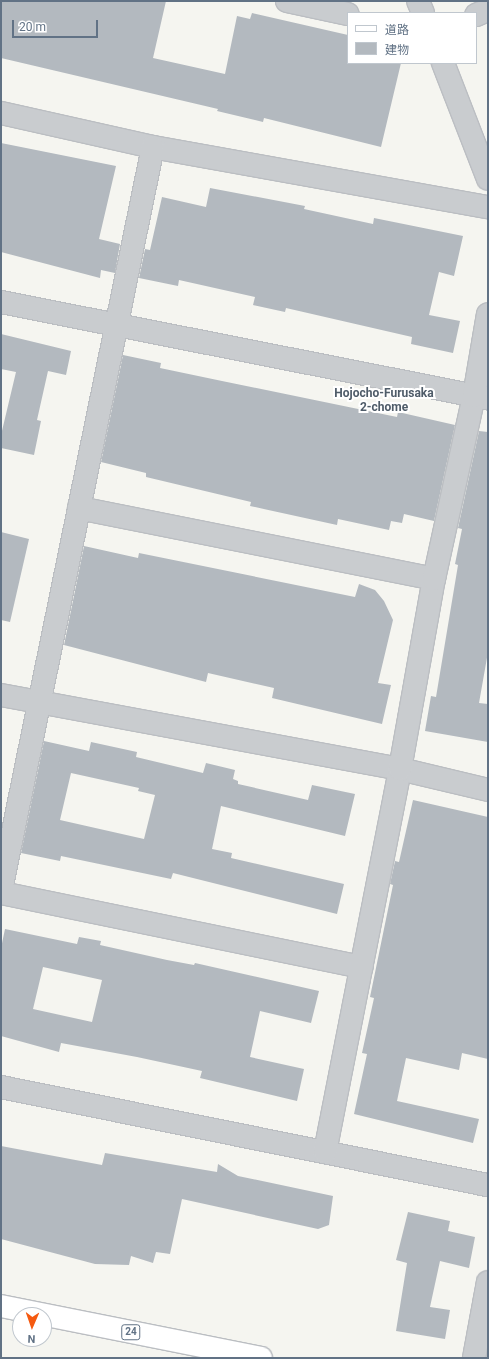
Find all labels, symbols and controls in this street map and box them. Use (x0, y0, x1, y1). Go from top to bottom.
scale bar (14, 12, 100, 38)
legend (347, 12, 477, 64)
text: 20 m (19, 20, 46, 34)
text: 道路 (385, 23, 409, 37)
text: 建物 (385, 43, 409, 57)
district label: Hojocho-Furusaka 2-chome (334, 387, 434, 415)
north arrow (12, 1307, 52, 1347)
road number: 24 (121, 1324, 141, 1340)
text: N (27, 1332, 36, 1345)

